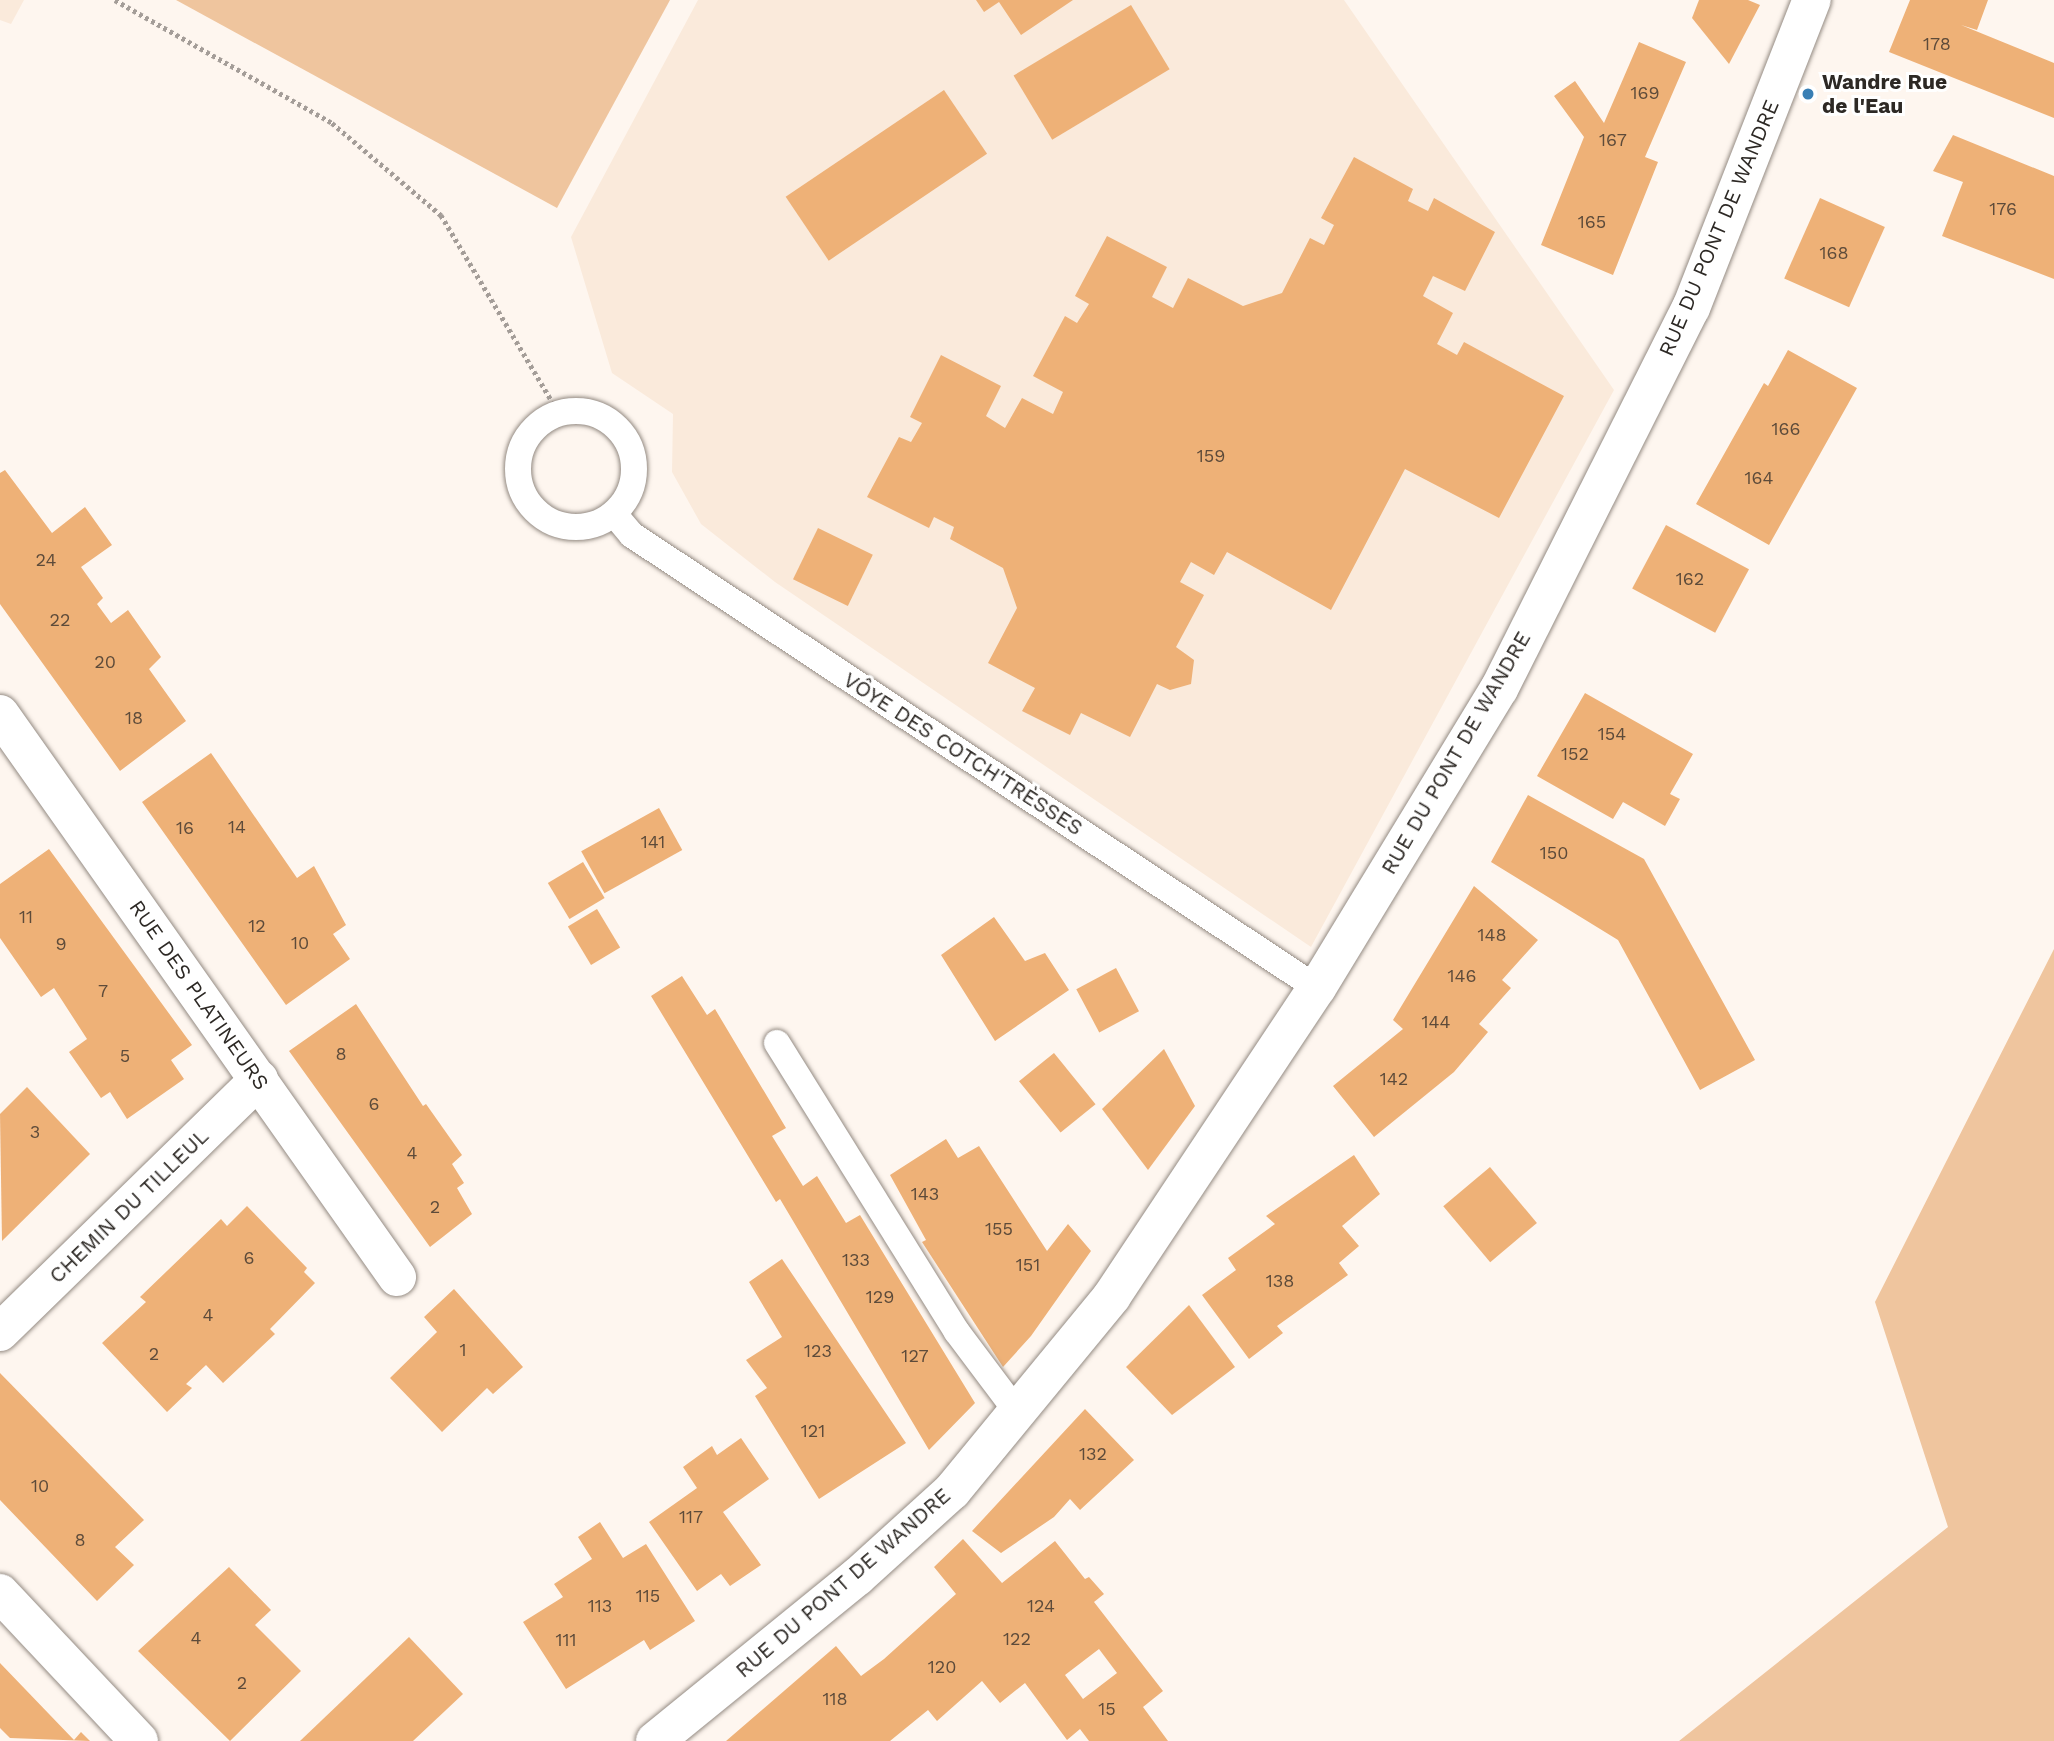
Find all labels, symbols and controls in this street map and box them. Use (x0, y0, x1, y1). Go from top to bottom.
house number: 178 (1923, 33, 1951, 55)
place label: Wandre Rue de l'Eau (1822, 69, 1947, 119)
house number: 169 (1630, 82, 1660, 104)
marker: Wandre Rue de l'Eau (1800, 86, 1816, 102)
street label: RUE DU PONT DE WANDRE (1653, 96, 1785, 360)
house number: 167 (1599, 129, 1627, 151)
house number: 176 (1989, 198, 2017, 220)
house number: 165 (1578, 211, 1606, 233)
house number: 168 (1819, 242, 1849, 264)
house number: 166 (1772, 418, 1800, 440)
house number: 159 (1197, 445, 1225, 467)
house number: 164 (1745, 467, 1773, 489)
house number: 24 (36, 549, 56, 571)
house number: 162 (1676, 568, 1704, 590)
house number: 22 (50, 609, 70, 631)
street label: RUE DU PONT DE WANDRE (1376, 627, 1536, 879)
house number: 20 (94, 651, 116, 673)
street label: VÔYE DES COTCH'TRÈSSES (839, 667, 1087, 841)
house number: 18 (125, 707, 143, 729)
house number: 154 (1598, 723, 1626, 745)
house number: 152 (1561, 743, 1589, 765)
house number: 14 (228, 816, 246, 838)
house number: 16 (176, 817, 194, 839)
house number: 141 (641, 831, 665, 853)
house number: 150 (1540, 842, 1568, 864)
street label: RUE DES PLATINEURS (124, 895, 274, 1095)
house number: 11 (19, 906, 33, 928)
house number: 12 (248, 915, 266, 937)
house number: 148 (1477, 924, 1507, 946)
house number: 10 (291, 932, 309, 954)
house number: 9 (55, 933, 67, 955)
house number: 146 (1448, 965, 1476, 987)
house number: 7 (98, 980, 108, 1002)
house number: 144 (1421, 1011, 1451, 1033)
house number: 8 (335, 1043, 347, 1065)
house number: 5 (120, 1045, 130, 1067)
house number: 142 (1380, 1068, 1408, 1090)
house number: 6 (369, 1093, 379, 1115)
house number: 3 (30, 1121, 40, 1143)
street label: CHEMIN DU TILLEUL (44, 1123, 214, 1289)
house number: 4 (407, 1142, 417, 1164)
house number: 143 (911, 1183, 939, 1205)
house number: 2 (430, 1196, 440, 1218)
house number: 155 (985, 1218, 1013, 1240)
house number: 6 (244, 1247, 254, 1269)
house number: 133 (842, 1249, 870, 1271)
house number: 151 (1016, 1254, 1040, 1276)
house number: 138 (1266, 1270, 1294, 1292)
house number: 129 (866, 1286, 894, 1308)
house number: 4 (203, 1304, 213, 1326)
house number: 1 (459, 1339, 467, 1361)
house number: 123 (804, 1340, 832, 1362)
house number: 2 (149, 1343, 159, 1365)
house number: 127 (901, 1345, 929, 1367)
house number: 121 (801, 1420, 825, 1442)
house number: 132 (1079, 1443, 1107, 1465)
house number: 10 (31, 1475, 49, 1497)
street label: RUE DU PONT DE WANDRE (730, 1483, 956, 1683)
house number: 117 (679, 1506, 703, 1528)
house number: 8 (74, 1529, 86, 1551)
house number: 115 (636, 1585, 660, 1607)
house number: 113 (588, 1595, 612, 1617)
house number: 124 (1027, 1595, 1055, 1617)
house number: 4 (191, 1627, 201, 1649)
house number: 122 (1003, 1628, 1031, 1650)
house number: 111 (555, 1629, 577, 1651)
house number: 120 (928, 1656, 956, 1678)
house number: 2 (237, 1672, 247, 1694)
house number: 118 (822, 1688, 848, 1710)
house number: 15 (1098, 1698, 1116, 1720)

